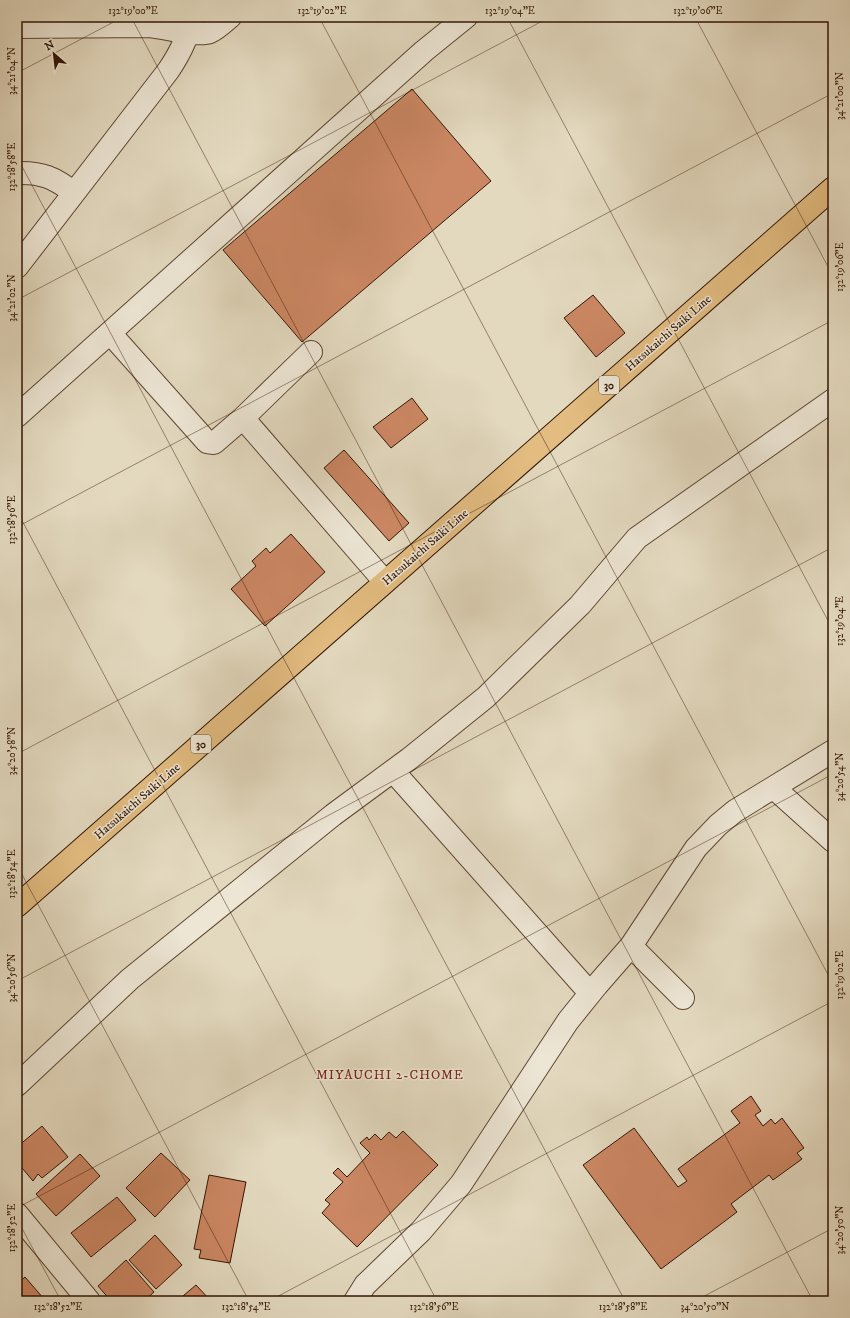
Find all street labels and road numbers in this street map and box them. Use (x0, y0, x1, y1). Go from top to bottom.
street label: Hatsukaichi Saiki Line (622, 292, 714, 375)
road number: 30 (599, 376, 619, 394)
street label: Hatsukaichi Saiki Line (379, 506, 471, 589)
road number: 30 (191, 735, 211, 753)
street label: Hatsukaichi Saiki Line (91, 760, 183, 843)

